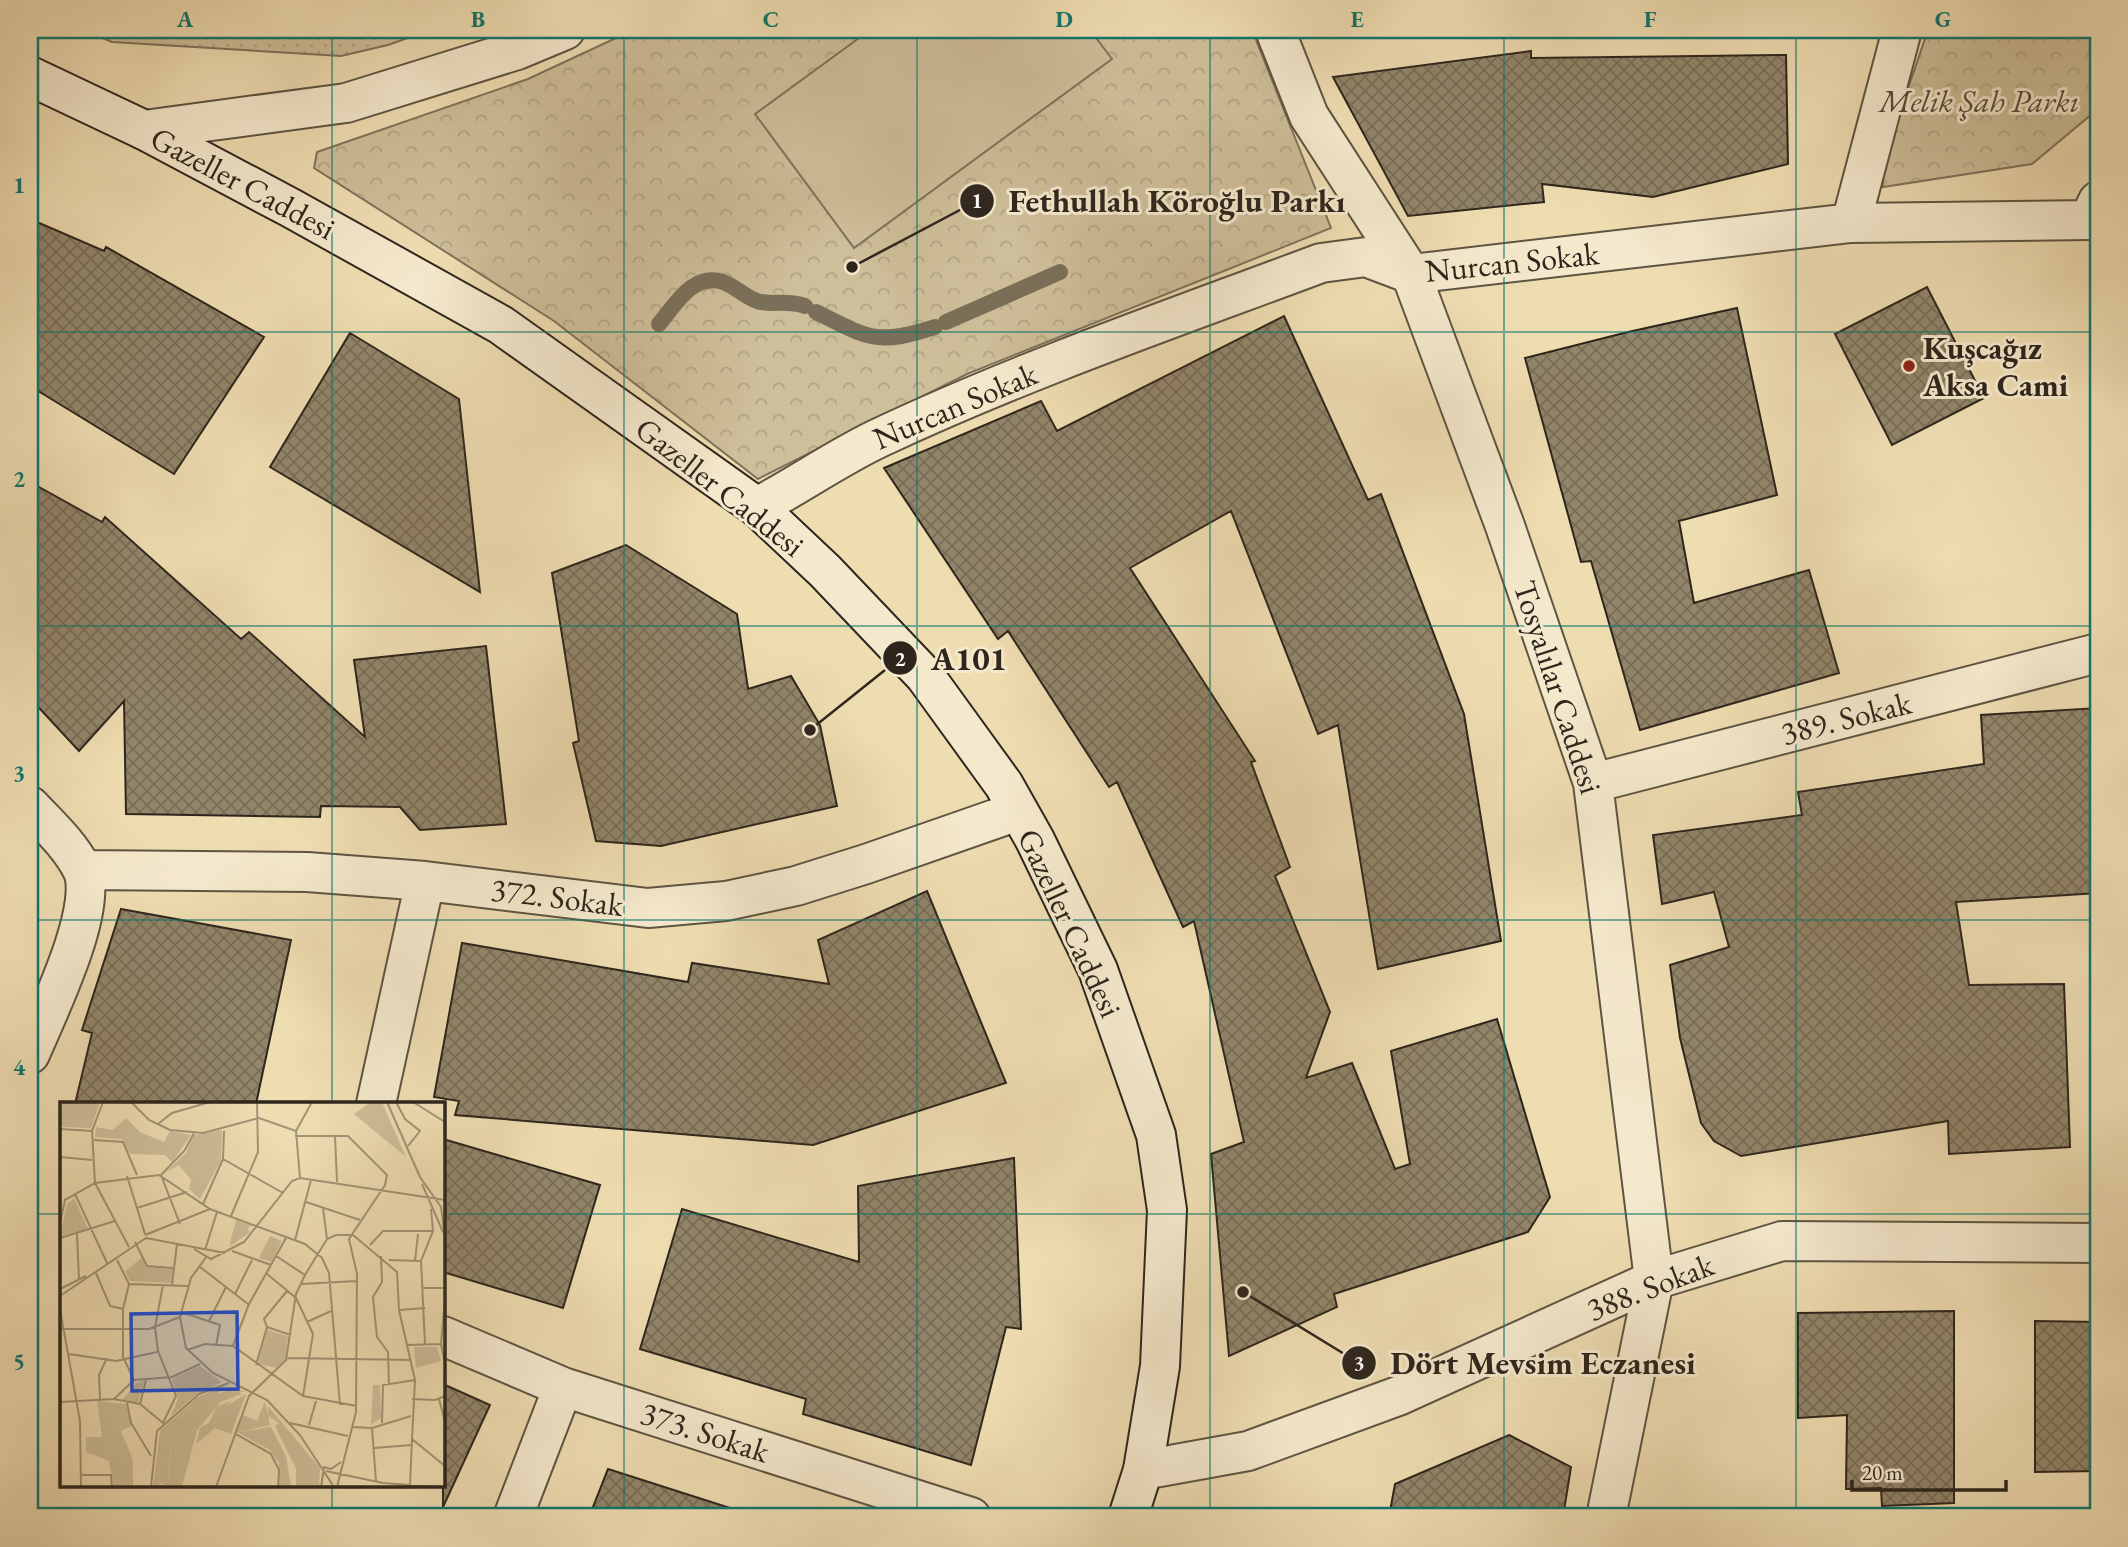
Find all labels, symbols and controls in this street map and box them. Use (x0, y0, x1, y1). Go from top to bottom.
text: A (176, 4, 194, 34)
text: B (471, 4, 485, 34)
text: C (763, 4, 779, 34)
text: D (1055, 4, 1073, 34)
text: E (1350, 4, 1364, 34)
text: F (1644, 4, 1657, 34)
text: G (1935, 4, 1951, 34)
park label: Melik Şah Parkı (1877, 80, 2079, 122)
street label: Gazeller Caddesi (143, 117, 343, 249)
text: 1 (13, 170, 25, 200)
callout: Fethullah Köroğlu Parkı (959, 174, 1359, 228)
text: Fethullah Köroğlu Parkı (1009, 179, 1346, 222)
text: 1 (971, 187, 983, 214)
street label: Nurcan Sokak (1423, 232, 1602, 292)
place label: Kuşcağız Aksa Cami (1922, 327, 2069, 406)
street label: Nurcan Sokak (866, 352, 1044, 459)
marker: Kuşcağız Aksa Cami (1901, 358, 1917, 374)
street label: Gazeller Caddesi (627, 408, 813, 566)
text: 2 (13, 464, 25, 494)
street label: Tosyalılar Caddesi (1504, 575, 1612, 799)
callout: A101 (882, 631, 1021, 685)
text: A101 (930, 637, 1007, 680)
text: 2 (894, 645, 906, 672)
street label: 389. Sokak (1776, 681, 1916, 754)
text: 3 (13, 758, 25, 788)
street label: Gazeller Caddesi (1008, 822, 1132, 1024)
street label: 372. Sokak (488, 868, 626, 926)
text: 4 (13, 1052, 26, 1082)
inset map (60, 1102, 444, 1488)
street label: 388. Sokak (1580, 1243, 1720, 1330)
callout: Dört Mevsim Eczanesi (1342, 1336, 1710, 1390)
text: Dört Mevsim Eczanesi (1390, 1341, 1696, 1384)
text: 5 (13, 1346, 25, 1376)
text: 3 (1353, 1349, 1365, 1376)
street label: 373. Sokak (635, 1391, 776, 1473)
scale bar (1852, 1449, 2006, 1493)
text: 20 m (1862, 1459, 1903, 1486)

